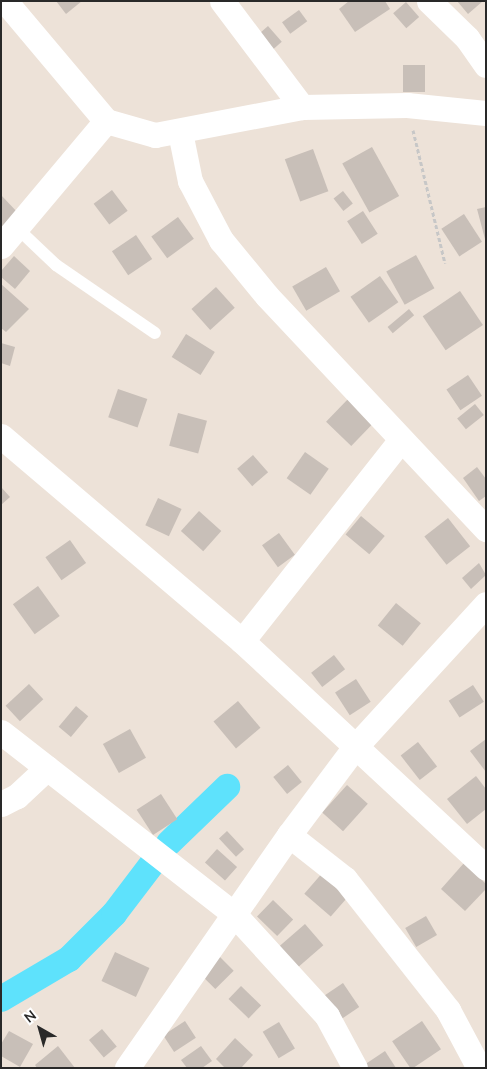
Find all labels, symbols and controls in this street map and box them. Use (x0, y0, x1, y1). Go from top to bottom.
north arrow (15, 1004, 65, 1054)
text: N (20, 1006, 40, 1028)

